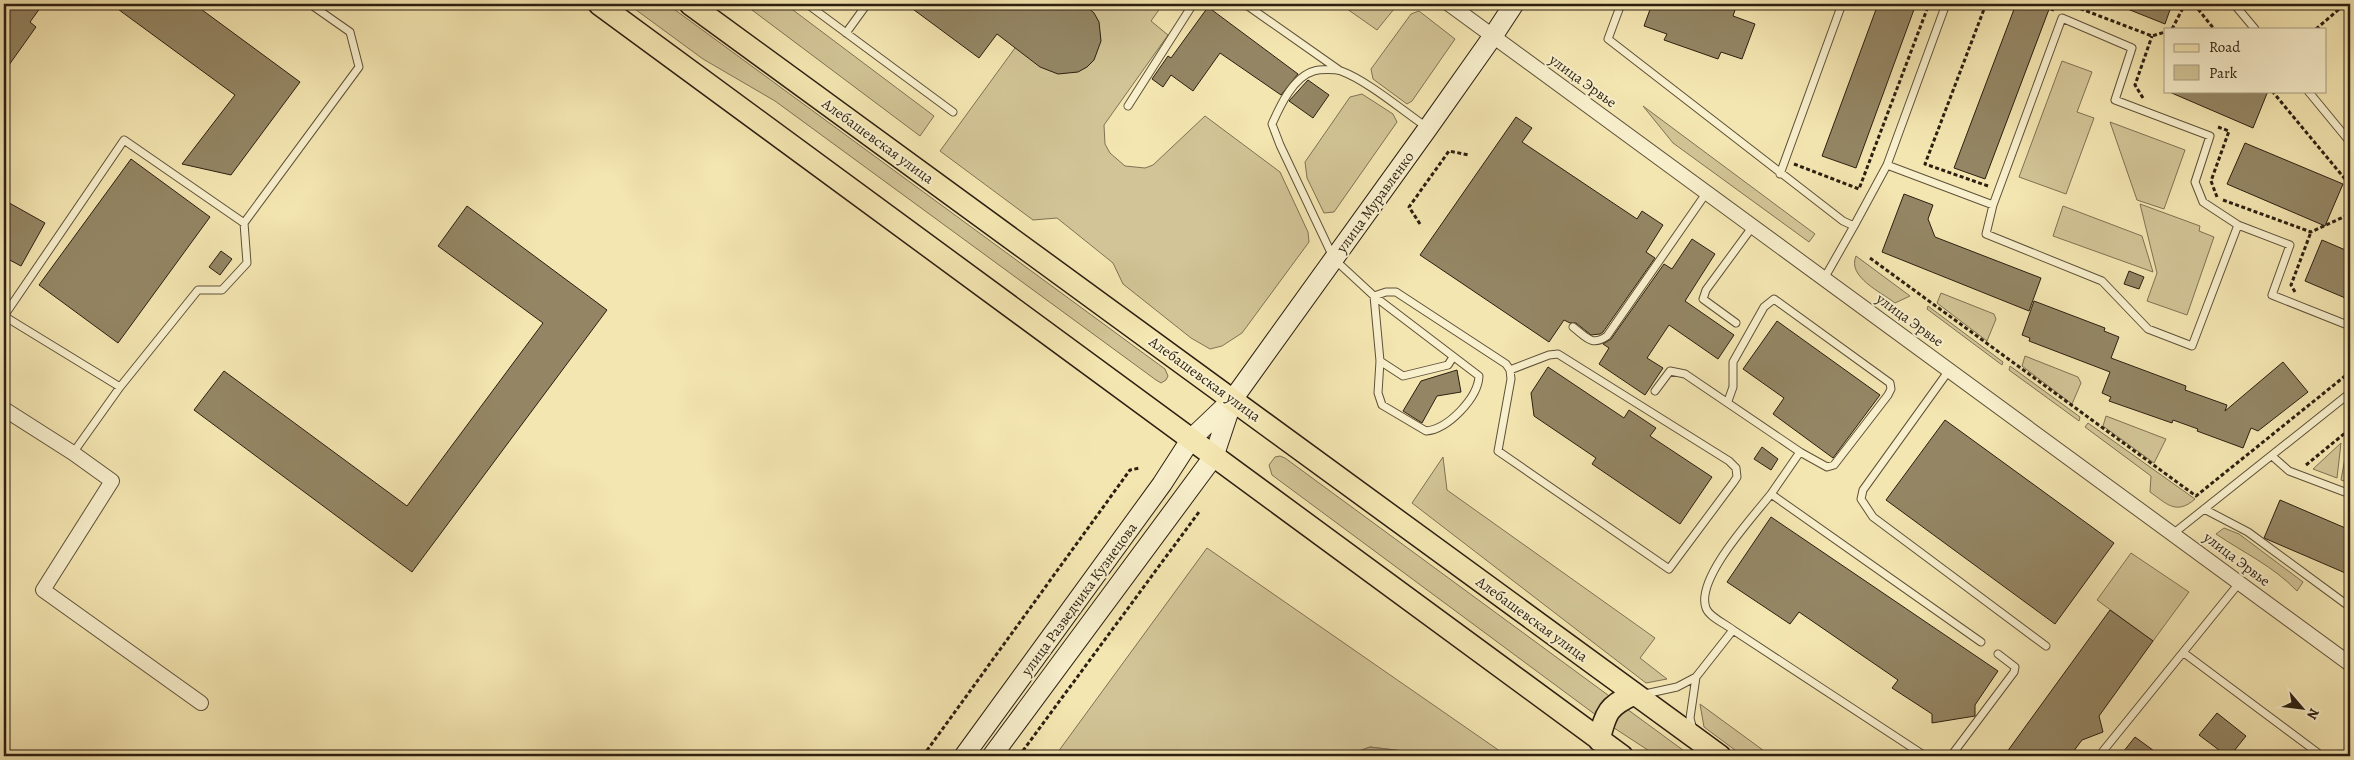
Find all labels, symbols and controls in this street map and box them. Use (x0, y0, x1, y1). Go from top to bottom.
legend (2164, 28, 2326, 92)
text: Road (2209, 37, 2241, 57)
street label: улица Эрвье (1544, 49, 1621, 112)
text: Park (2209, 63, 2238, 83)
street label: Алебашевская улица (817, 93, 938, 188)
street label: улица Муравленко (1331, 147, 1419, 257)
street label: улица Эрвье (1871, 288, 1948, 351)
street label: Алебашевская улица (1144, 331, 1265, 426)
street label: улица Разведчика Кузнецова (1016, 518, 1142, 681)
street label: улица Эрвье (2199, 527, 2275, 591)
street label: Алебашевская улица (1471, 571, 1592, 666)
north arrow (2276, 682, 2326, 732)
text: N (2302, 705, 2324, 723)

